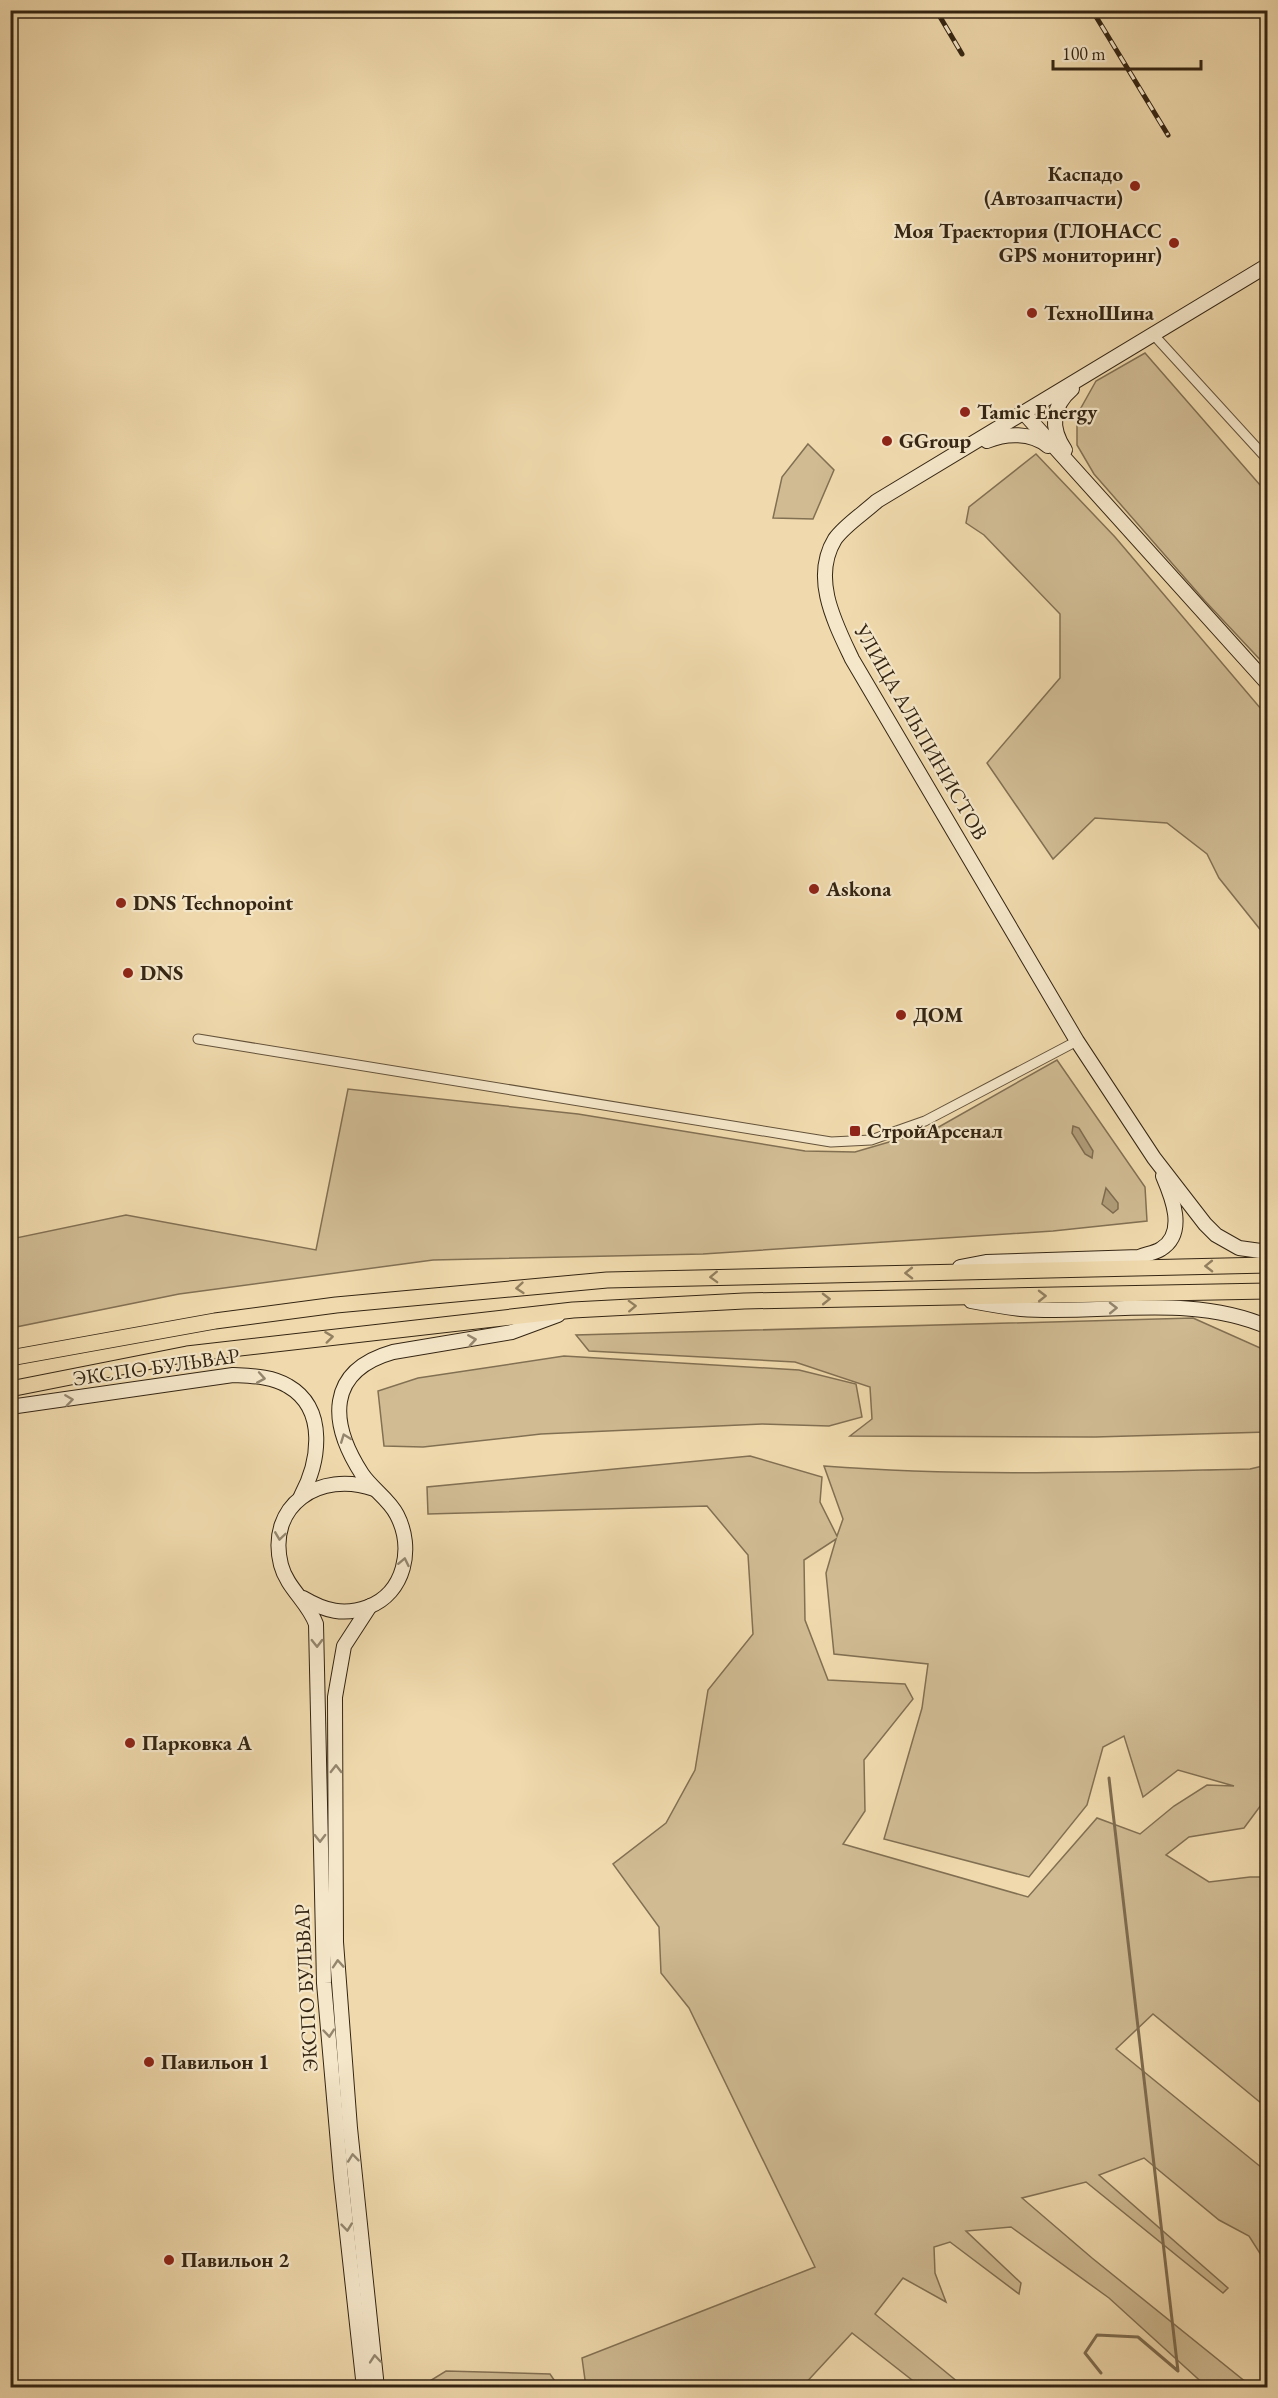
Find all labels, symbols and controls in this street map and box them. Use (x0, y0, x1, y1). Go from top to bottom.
scale bar (1053, 33, 1202, 71)
text: 100 m (1062, 42, 1106, 65)
place label: Каспадо (Автозапчасти) (984, 160, 1123, 211)
marker: Каспадо (Автозапчасти) (1128, 179, 1142, 193)
place label: Моя Траектория (ГЛОНАСС GPS мониторинг) (894, 217, 1162, 268)
marker: Моя Траектория (ГЛОНАСС GPS мониторинг) (1167, 236, 1181, 250)
place label: ТехноШина (1044, 299, 1155, 326)
marker: ТехноШина (1025, 306, 1039, 320)
place label: Tamic Energy (977, 398, 1098, 425)
marker: Tamic Energy (958, 405, 972, 419)
place label: GGroup (899, 427, 972, 454)
marker: GGroup (880, 434, 894, 448)
street label: УЛИЦА АЛЬПИНИСТОВ (848, 618, 994, 844)
place label: Askona (825, 875, 892, 902)
marker: Askona (807, 882, 821, 896)
place label: DNS Technopoint (133, 889, 293, 916)
marker: DNS Technopoint (114, 896, 128, 910)
place label: DNS (140, 959, 183, 986)
marker: DNS (121, 966, 135, 980)
place label: ДОМ (913, 1001, 963, 1028)
marker: ДОМ (894, 1008, 908, 1022)
place label: СтройАрсенал (867, 1117, 1003, 1144)
marker: СтройАрсенал (848, 1124, 862, 1138)
one-way arrow (1205, 1260, 1214, 1272)
one-way arrow (905, 1266, 914, 1279)
one-way arrow (710, 1271, 719, 1283)
one-way arrow (515, 1281, 524, 1294)
one-way arrow (1038, 1290, 1047, 1302)
one-way arrow (822, 1293, 831, 1306)
one-way arrow (627, 1299, 636, 1312)
one-way arrow (1109, 1302, 1118, 1314)
one-way arrow (324, 1332, 333, 1344)
one-way arrow (467, 1334, 476, 1346)
street label: ЭКСПО БУЛЬВАР (71, 1341, 242, 1392)
one-way arrow (257, 1371, 266, 1383)
one-way arrow (64, 1394, 73, 1407)
one-way arrow (340, 1433, 353, 1444)
one-way arrow (275, 1532, 287, 1541)
one-way arrow (397, 1557, 410, 1567)
one-way arrow (311, 1638, 323, 1647)
place label: Парковка A (142, 1729, 253, 1756)
marker: Парковка A (123, 1736, 137, 1750)
one-way arrow (330, 1765, 342, 1774)
one-way arrow (314, 1833, 327, 1842)
street label: ЭКСПО БУЛЬВАР (288, 1903, 323, 2073)
one-way arrow (332, 1960, 345, 1969)
one-way arrow (322, 2028, 335, 2037)
place label: Павильон 1 (161, 2048, 269, 2075)
marker: Павильон 1 (142, 2055, 156, 2069)
one-way arrow (348, 2154, 360, 2163)
one-way arrow (340, 2222, 352, 2231)
place label: Павильон 2 (181, 2246, 289, 2273)
marker: Павильон 2 (162, 2253, 176, 2267)
one-way arrow (368, 2354, 381, 2363)

